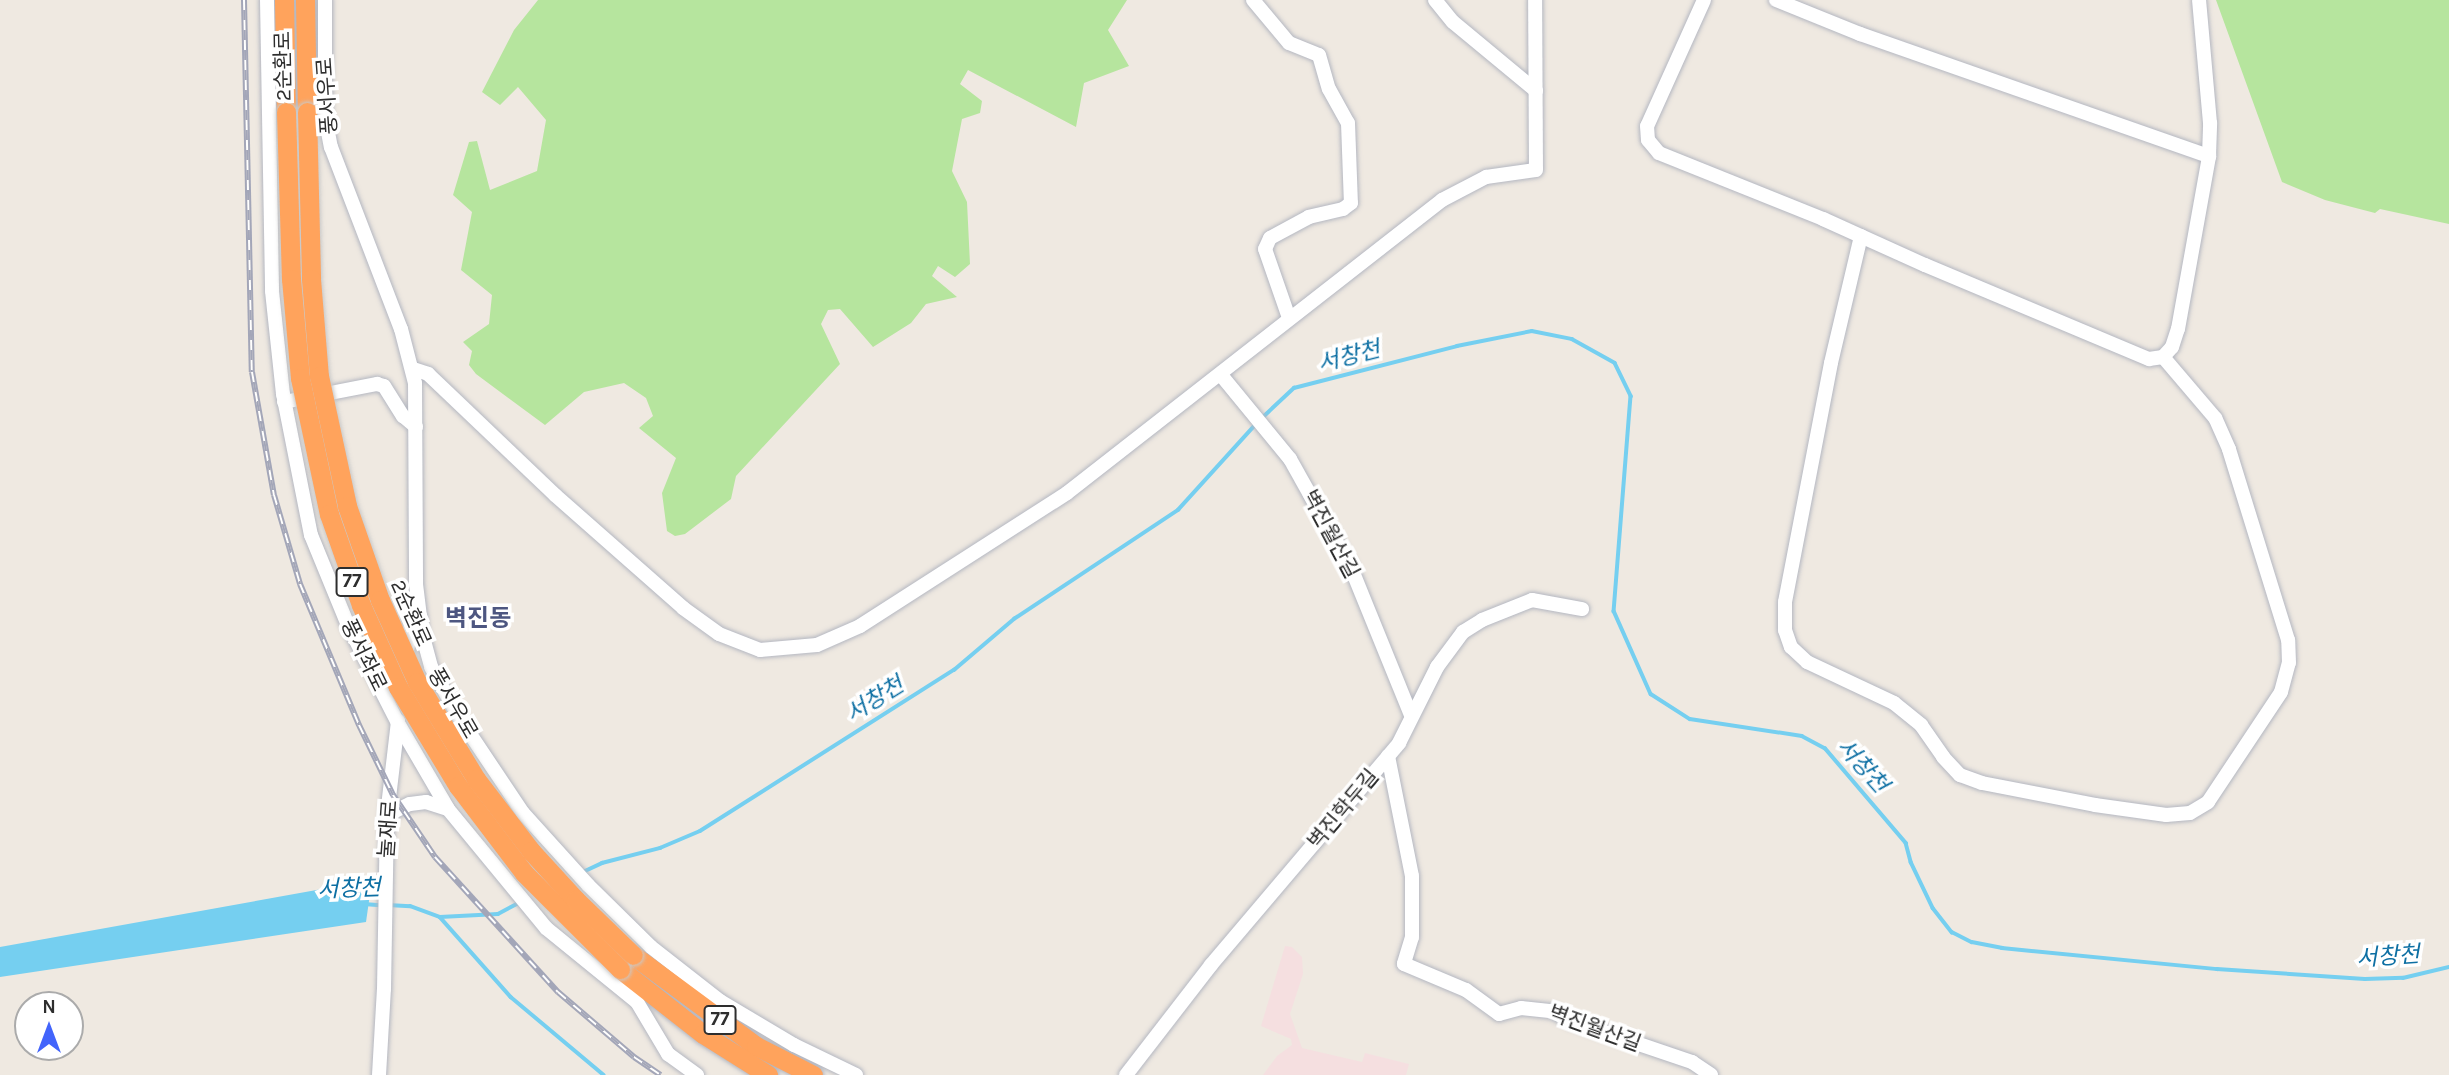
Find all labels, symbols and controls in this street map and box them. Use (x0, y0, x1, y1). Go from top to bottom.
street label: 2순환로 (270, 31, 296, 101)
street label: 풍서우로 (312, 57, 342, 135)
water label: 서창천 (1315, 336, 1383, 378)
street label: 벽진월산길 (1297, 485, 1365, 583)
road number: 77 (334, 566, 370, 597)
street label: 2순환로 (385, 576, 437, 650)
district label: 벽진동 (445, 605, 511, 633)
street label: 풍서좌로 (336, 615, 392, 695)
street label: 풍서우로 (423, 663, 483, 743)
water label: 서창천 (841, 671, 909, 729)
water label: 서창천 (1831, 733, 1893, 799)
street label: 벽진학두길 (1302, 764, 1384, 854)
street label: 눌재로 (373, 799, 403, 859)
water label: 서창천 (317, 874, 381, 904)
water label: 서창천 (2355, 941, 2421, 973)
north arrow (14, 991, 84, 1061)
text: N (42, 996, 56, 1018)
street label: 벽진월산길 (1545, 1000, 1645, 1056)
road number: 77 (702, 1004, 738, 1036)

